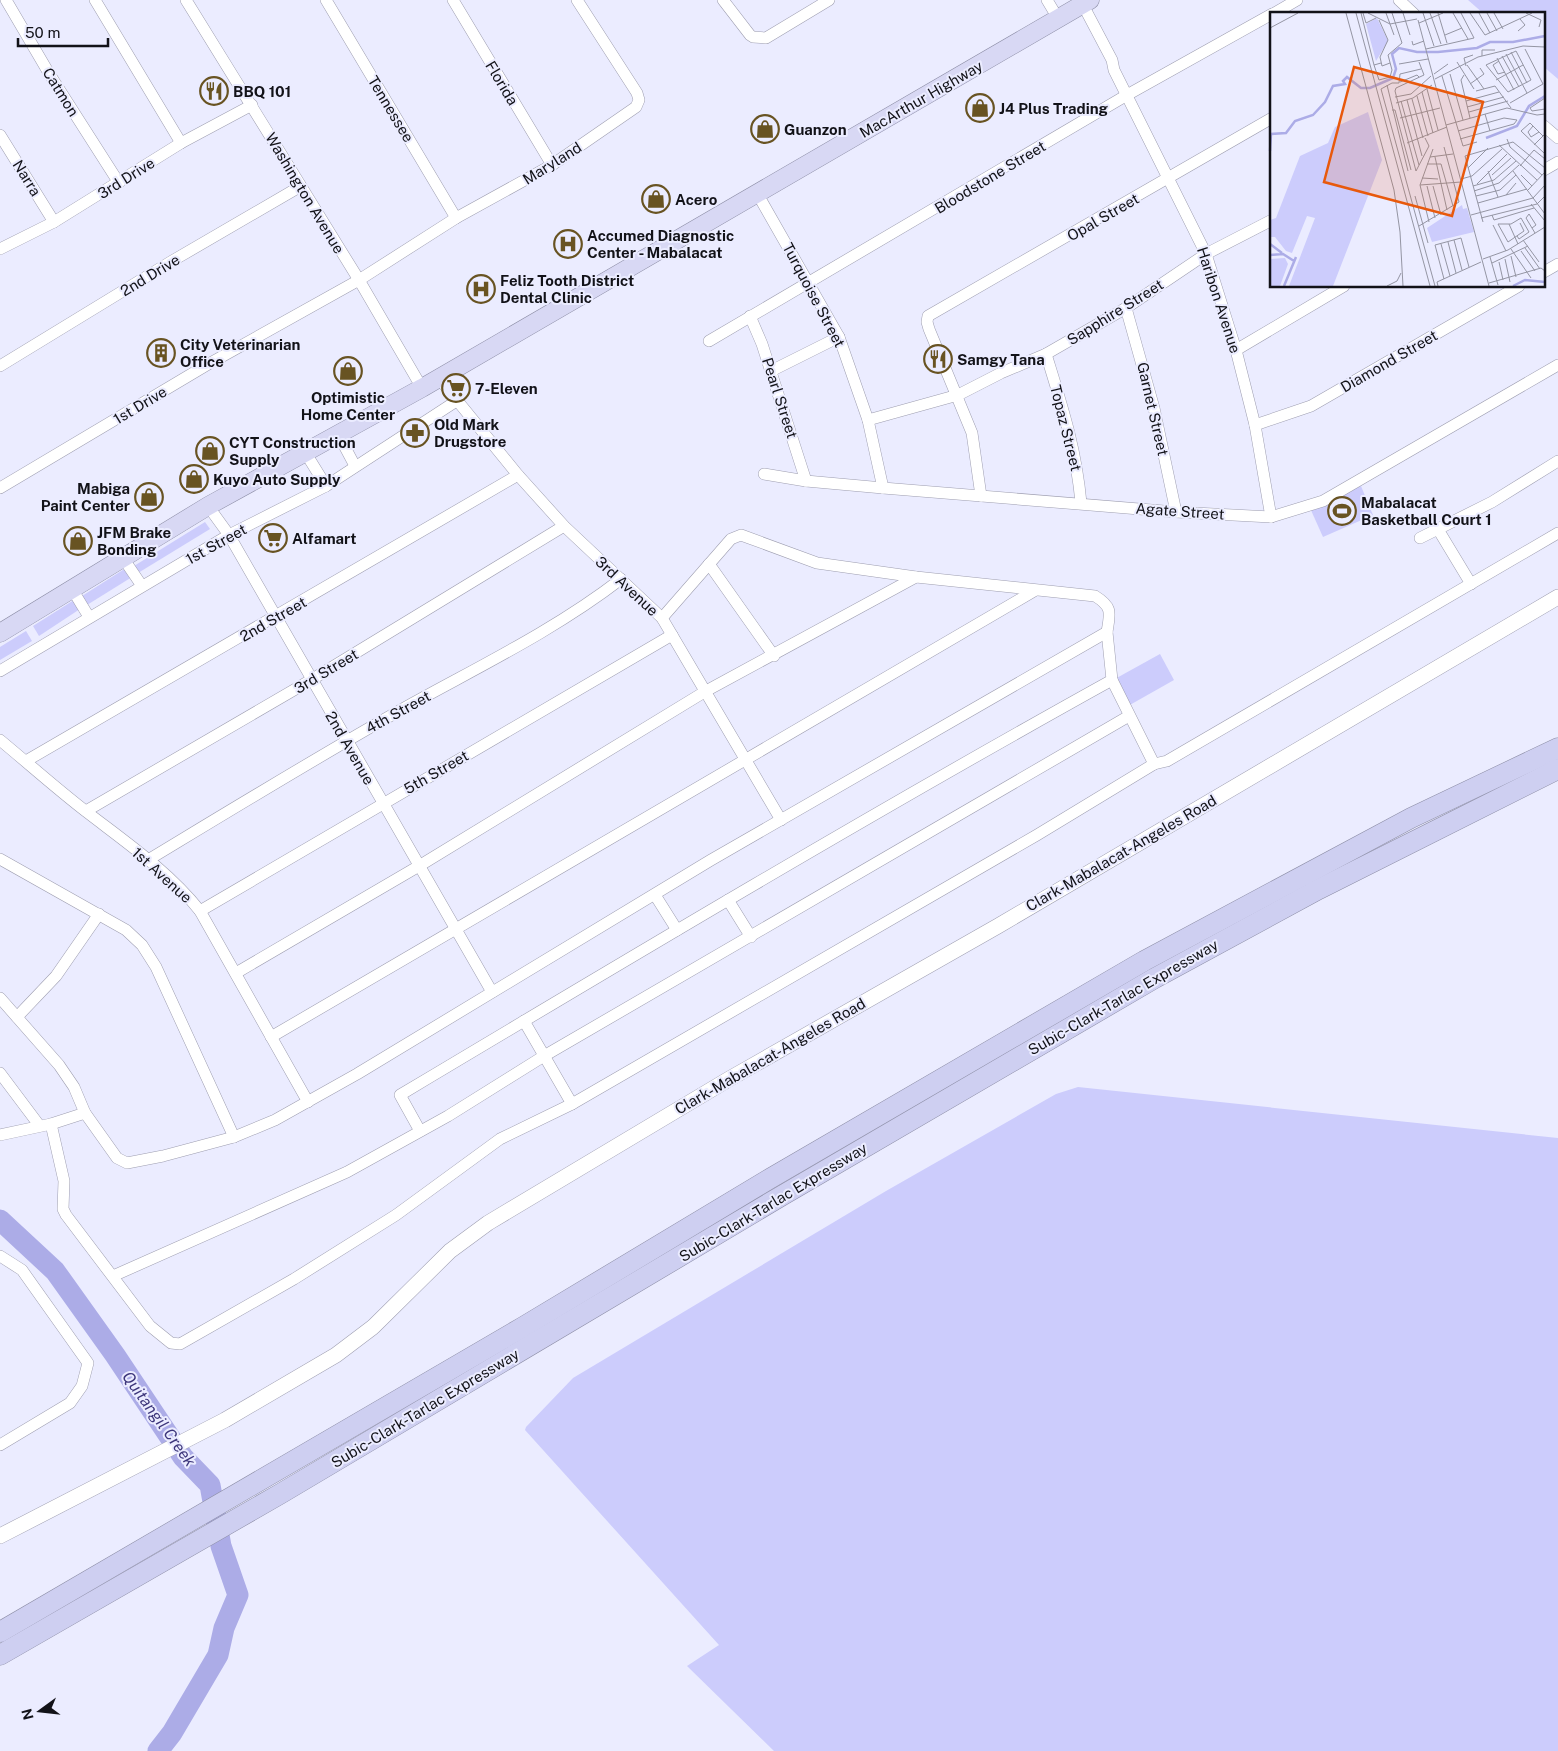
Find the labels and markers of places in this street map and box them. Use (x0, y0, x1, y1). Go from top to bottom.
restaurant icon: BBQ 101 (199, 76, 229, 106)
place label: BBQ 101 (233, 83, 291, 100)
shop icon: J4 Plus Trading (965, 93, 995, 123)
place label: J4 Plus Trading (999, 100, 1109, 117)
shop icon: Guanzon (750, 114, 780, 144)
place label: Guanzon (784, 121, 847, 138)
shop icon: Acero (641, 184, 671, 214)
place label: Acero (675, 191, 718, 208)
place label: Accumed Diagnostic Center - Mabalacat (587, 227, 734, 261)
hospital icon: Accumed Diagnostic Center - Mabalacat (553, 229, 583, 259)
place label: Feliz Tooth District Dental Clinic (500, 272, 634, 306)
hospital icon: Feliz Tooth District Dental Clinic (466, 274, 496, 304)
place label: City Veterinarian Office (180, 336, 301, 370)
building icon: City Veterinarian Office (146, 338, 176, 368)
restaurant icon: Samgy Tana (923, 344, 953, 374)
place label: Samgy Tana (957, 351, 1045, 368)
shop icon: Optimistic Home Center (333, 356, 363, 386)
supermarket icon: 7-Eleven (441, 373, 471, 403)
place label: 7-Eleven (475, 380, 538, 397)
place label: Optimistic Home Center (301, 389, 395, 423)
place label: Old Mark Drugstore (434, 416, 506, 450)
pharmacy icon: Old Mark Drugstore (400, 418, 430, 448)
place label: CYT Construction Supply (229, 434, 356, 468)
shop icon: CYT Construction Supply (195, 436, 225, 466)
shop icon: Kuyo Auto Supply (179, 464, 209, 494)
place label: Kuyo Auto Supply (213, 471, 341, 488)
place label: Mabiga Paint Center (41, 480, 130, 514)
shop icon: Mabiga Paint Center (134, 482, 164, 512)
place label: Mabalacat Basketball Court 1 (1361, 494, 1492, 528)
sports icon: Mabalacat Basketball Court 1 (1327, 496, 1357, 526)
supermarket icon: Alfamart (258, 523, 288, 553)
place label: JFM Brake Bonding (97, 524, 171, 558)
shop icon: JFM Brake Bonding (63, 526, 93, 556)
place label: Alfamart (292, 530, 356, 547)

